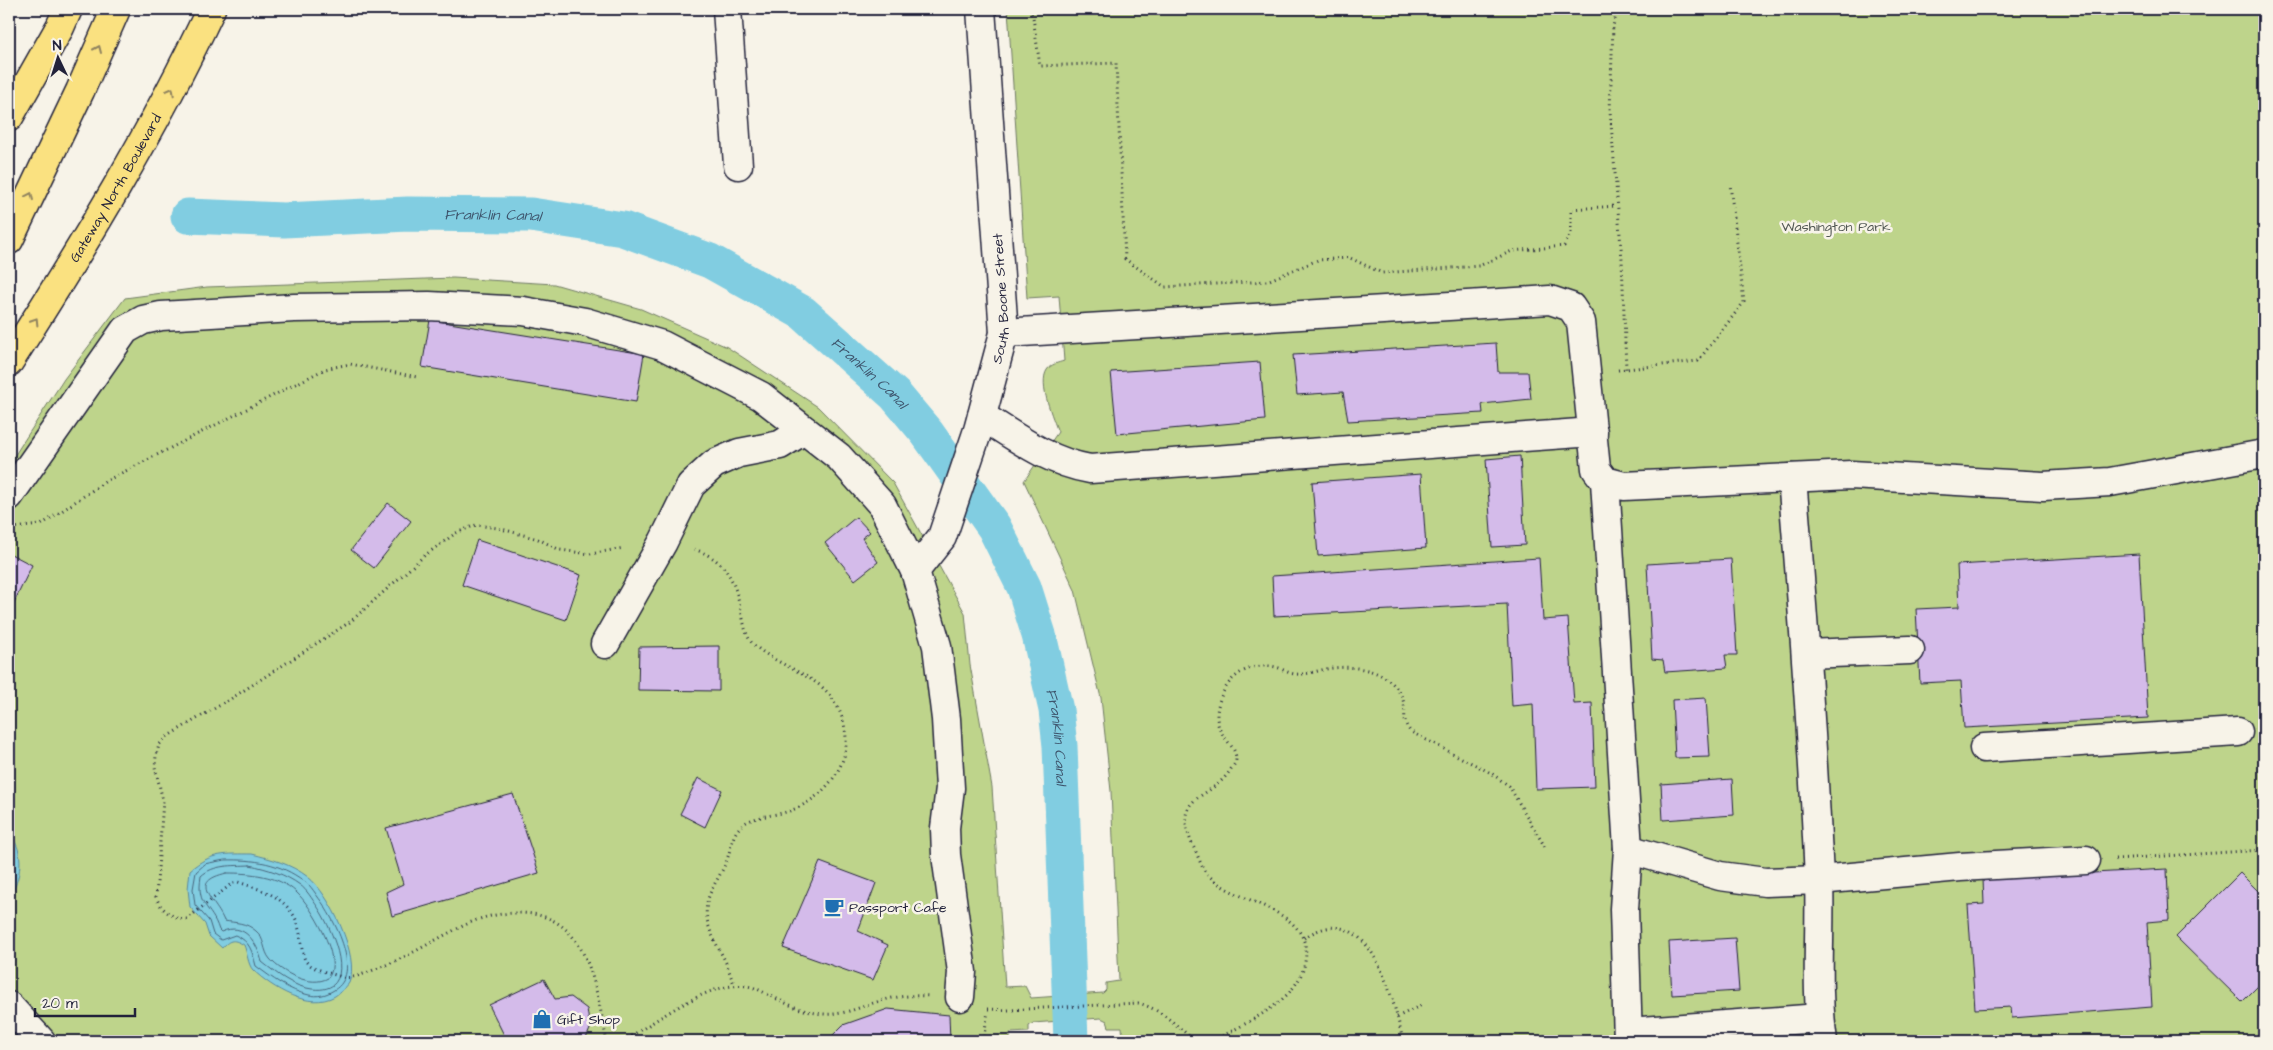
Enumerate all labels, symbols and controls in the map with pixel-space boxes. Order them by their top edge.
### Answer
north arrow [32,32,82,82]
text: N [52,36,62,56]
one-way arrow [92,45,103,54]
one-way arrow [165,87,175,96]
street label: Gateway North Boulevard [65,111,167,266]
one-way arrow [23,192,34,201]
water label: Franklin Canal [444,204,544,228]
park label: Washington Park [1781,217,1891,237]
street label: South Boone Street [987,232,1015,366]
one-way arrow [29,317,38,327]
water label: Franklin Canal [826,333,913,415]
water label: Franklin Canal [1040,687,1072,787]
cafe icon: Passport Cafe [823,896,845,918]
place label: Passport Cafe [849,898,947,918]
scale bar [35,985,135,1017]
text: 20 m [42,993,78,1014]
shop icon: Gift Shop [531,1008,553,1030]
place label: Gift Shop [557,1010,620,1030]

